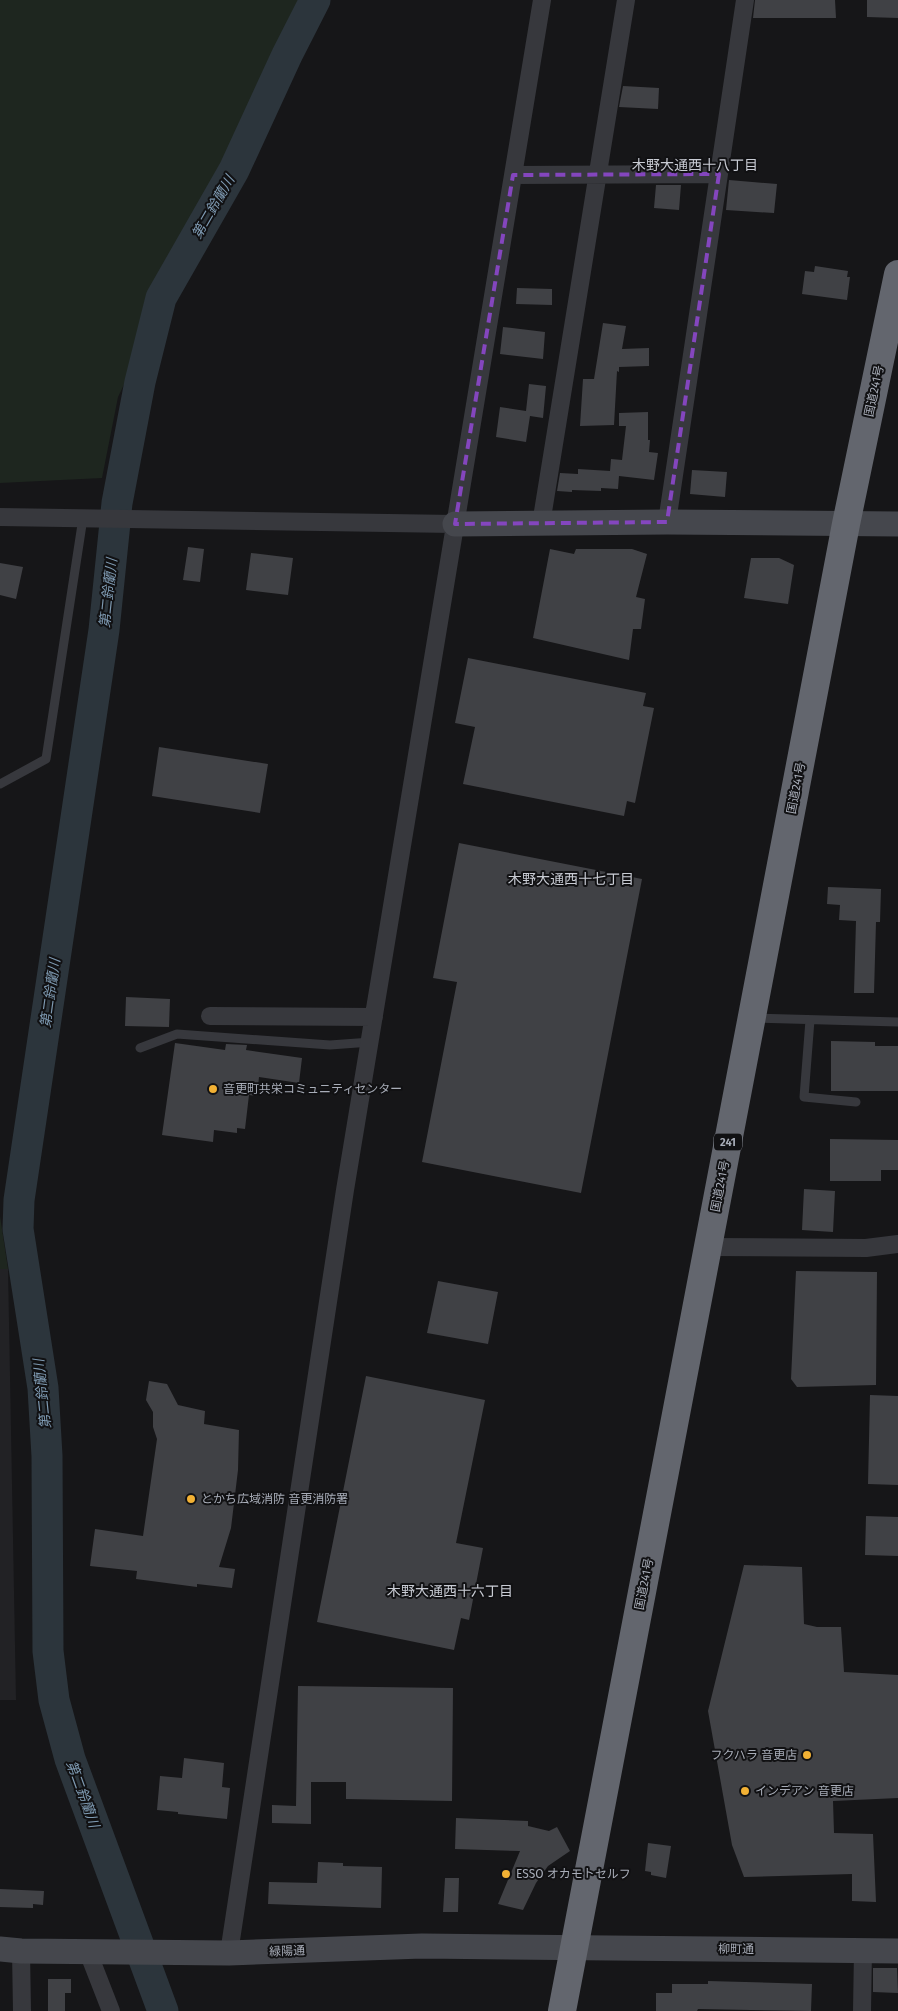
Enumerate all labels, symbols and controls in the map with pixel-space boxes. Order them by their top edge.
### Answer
district label: 木野大通西十八丁目 [632,157,758,174]
water label: 第二鈴蘭川 [189,171,239,242]
street label: 国道241号 [862,364,886,418]
water label: 第二鈴蘭川 [96,555,121,629]
street label: 国道241号 [784,761,808,815]
district label: 木野大通西十七丁目 [508,871,634,888]
water label: 第二鈴蘭川 [37,955,64,1029]
place label: 音更町共栄コミュニティセンター [223,1082,402,1096]
marker: 音更町共栄コミュニティセンター [207,1083,219,1095]
road number: 241 [714,1134,742,1150]
street label: 国道241号 [708,1159,732,1213]
water label: 第二鈴蘭川 [30,1356,55,1430]
place label: とかち広域消防 音更消防署 [201,1492,348,1506]
marker: とかち広域消防 音更消防署 [185,1493,197,1505]
street label: 国道241号 [632,1557,656,1611]
district label: 木野大通西十六丁目 [387,1583,513,1600]
place label: フクハラ 音更店 [710,1748,797,1762]
marker: フクハラ 音更店 [801,1749,813,1761]
water label: 第二鈴蘭川 [63,1758,103,1832]
place label: インデアン 音更店 [755,1784,854,1798]
marker: インデアン 音更店 [739,1785,751,1797]
place label: ESSO オカモトセルフ [516,1867,631,1881]
marker: ESSO オカモトセルフ [500,1868,512,1880]
street label: 柳町通 [718,1942,754,1956]
street label: 緑陽通 [269,1943,305,1959]

